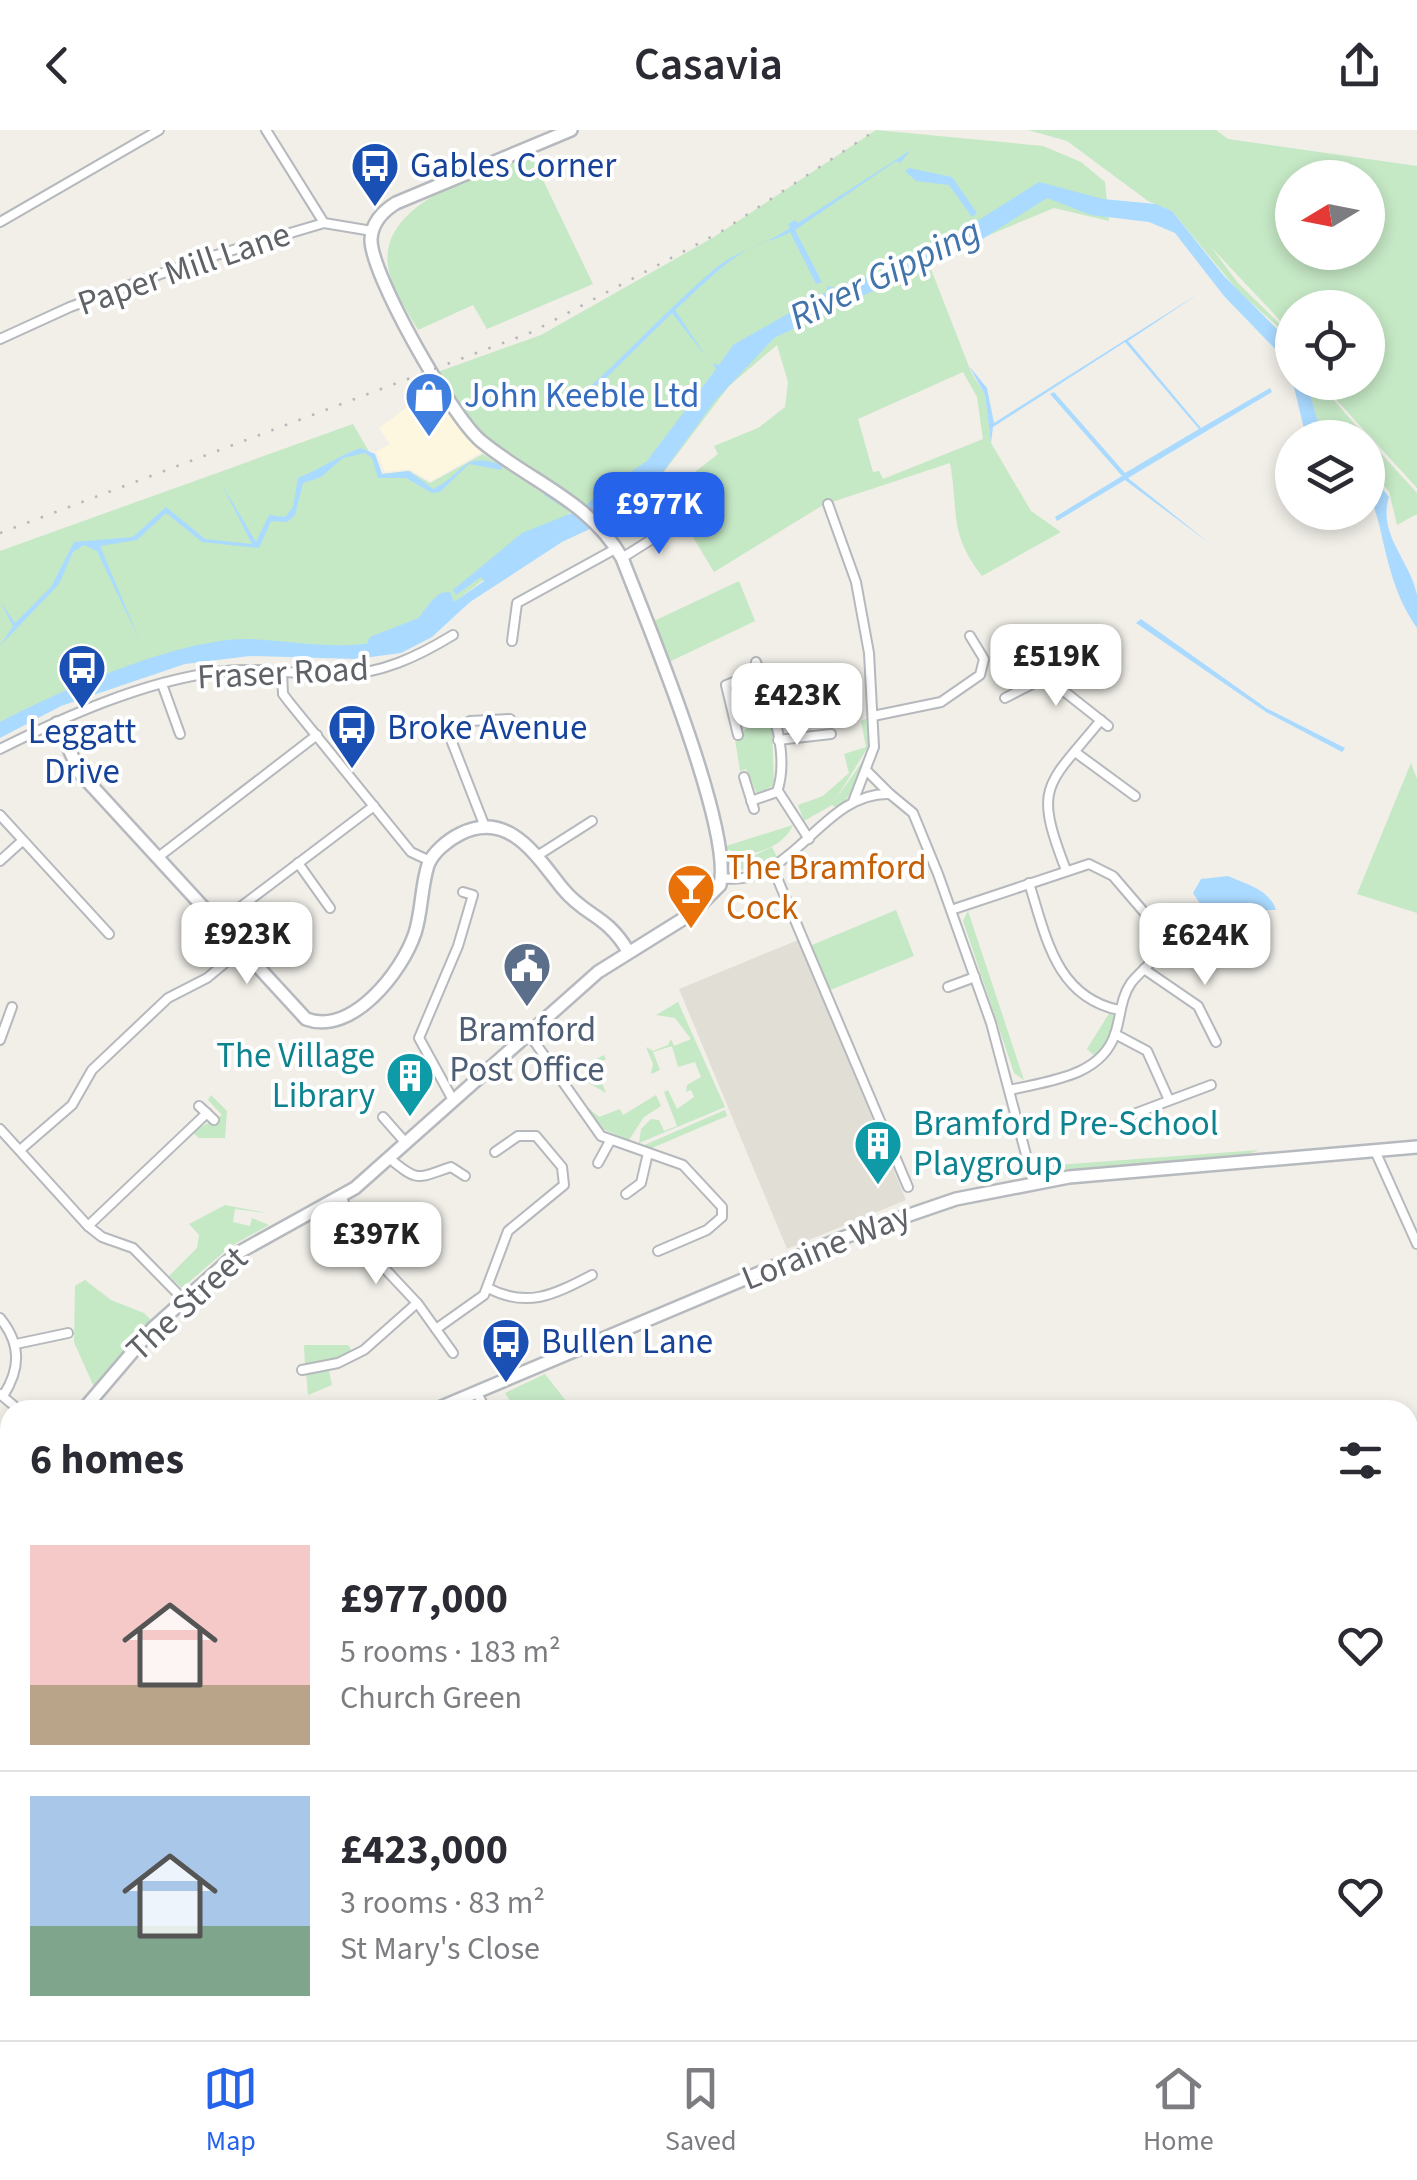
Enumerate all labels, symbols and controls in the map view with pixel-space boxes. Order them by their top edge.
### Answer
text: Casavia [634,33,783,97]
icon: back [30,38,85,93]
icon: share [1332,38,1387,93]
bus stop icon: Gables Corner [349,140,401,208]
place label: Gables Corner [410,141,617,191]
north arrow [1275,160,1385,270]
map controls [1275,160,1385,530]
water label: River Gipping [780,204,990,344]
street label: Paper Mill Lane [71,209,297,329]
button: locate [1275,290,1385,400]
shop icon: John Keeble Ltd [403,370,455,438]
place label: John Keeble Ltd [464,371,699,421]
button: layers [1275,420,1385,530]
pin: £977K [589,472,729,557]
text: £977K [615,481,703,527]
pin: £519K [986,624,1126,709]
text: £519K [1012,633,1100,679]
bus stop icon: Leggatt Drive [56,642,108,710]
street label: Fraser Road [196,644,370,702]
pin: £423K [727,663,867,748]
text: £423K [753,672,841,718]
bus stop icon: Broke Avenue [326,702,378,770]
place label: Broke Avenue [387,703,587,753]
place label: Leggatt Drive [28,707,136,797]
place label: The Bramford Cock [726,843,927,933]
bar icon: The Bramford Cock [665,862,717,930]
pin: £923K [177,902,317,987]
pin: £624K [1135,903,1275,988]
text: £923K [203,911,291,957]
text: £624K [1161,912,1249,958]
public building icon: Bramford Post Office [501,940,553,1008]
place label: Bramford Post Office [449,1005,605,1095]
place label: The Village Library [216,1031,375,1121]
building icon: The Village Library [384,1050,436,1118]
place label: Bramford Pre-School Playgroup [913,1099,1219,1189]
building icon: Bramford Pre-School Playgroup [852,1118,904,1186]
street label: Loraine Way [734,1191,918,1303]
pin: £397K [306,1202,446,1287]
text: £397K [332,1211,420,1257]
street label: The Street [115,1235,259,1373]
bus stop icon: Bullen Lane [480,1316,532,1384]
place label: Bullen Lane [541,1317,713,1367]
text: 6 homes [30,1430,184,1490]
icon: filters [1333,1433,1388,1488]
text: £977,000 [340,1569,508,1629]
icon: home [110,1585,230,1705]
icon: heart [1333,1618,1388,1673]
text: 5 rooms · 183 m² [340,1629,561,1675]
text: Church Green [340,1675,522,1721]
text: £423,000 [340,1820,508,1880]
icon: home [110,1836,230,1956]
icon: heart [1333,1869,1388,1924]
text: 3 rooms · 83 m² [340,1880,545,1926]
text: St Mary's Close [340,1926,540,1972]
tab: Map [203,2061,258,2161]
tab: Saved [665,2061,736,2161]
tab: Home [1143,2061,1214,2161]

